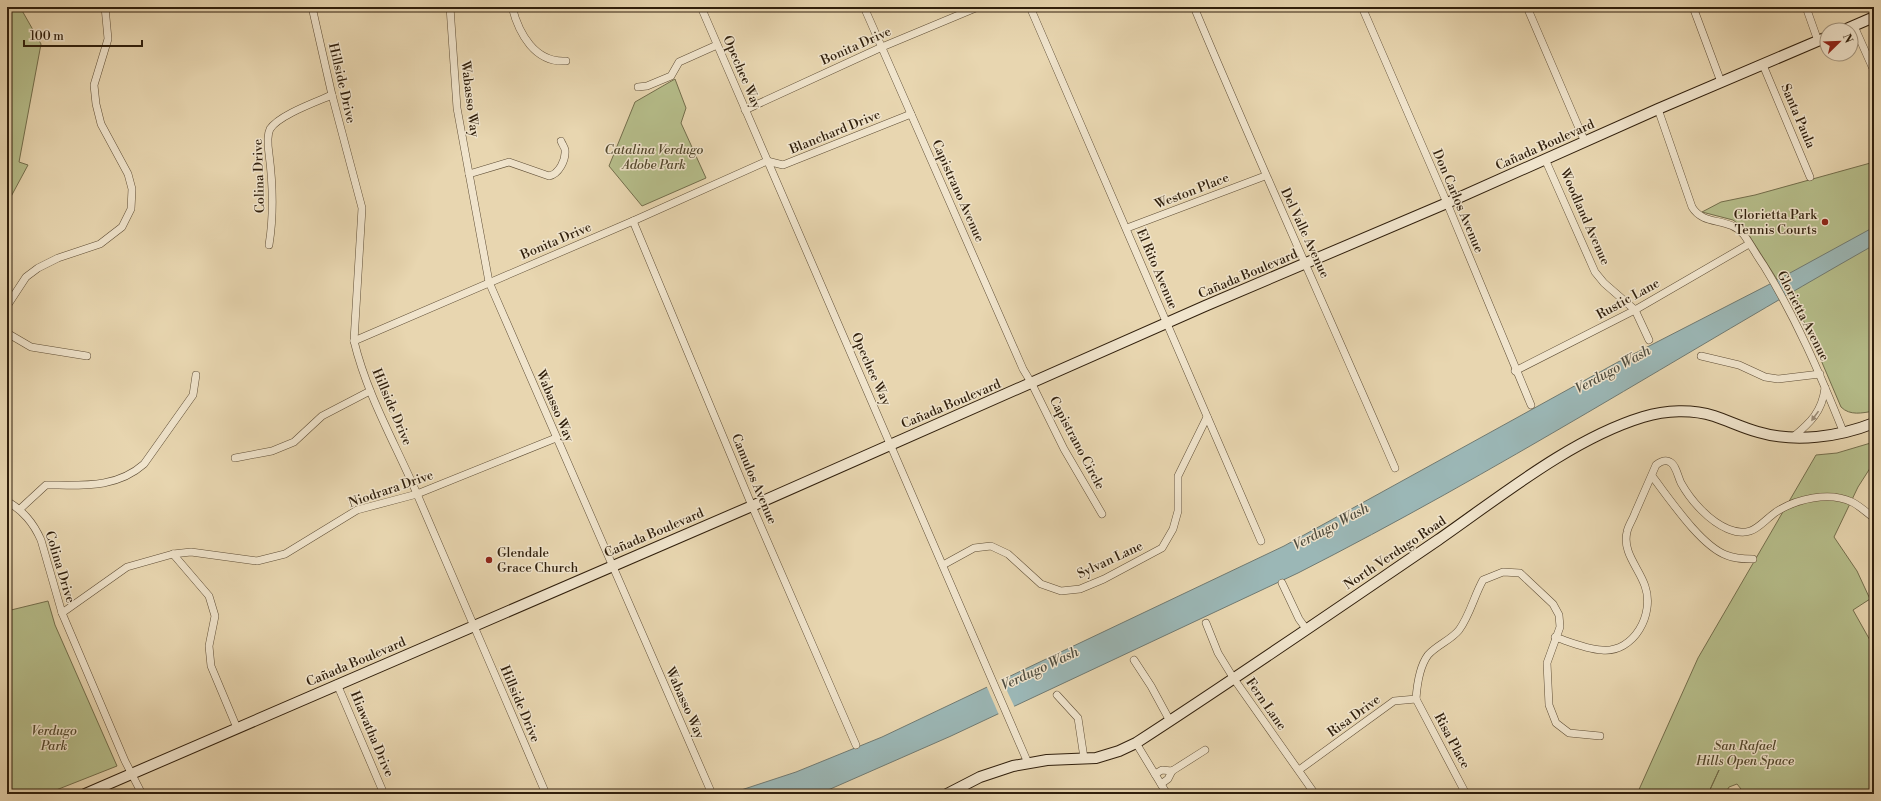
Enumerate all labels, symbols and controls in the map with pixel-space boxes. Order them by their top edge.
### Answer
scale bar [24,22,142,48]
north arrow [1819,22,1859,62]
street label: Bonita Drive [817,23,894,69]
text: 100 m [30,29,64,44]
text: N [1839,32,1856,45]
street label: Opechee Way [719,33,765,112]
street label: Hillside Drive [325,41,359,125]
street label: Wabasso Way [457,59,483,139]
street label: Santa Paula [1777,81,1819,151]
street label: Blanchard Drive [786,106,883,158]
street label: Cañada Boulevard [1493,116,1597,174]
street label: Capistrano Avenue [928,137,988,245]
street label: Colina Drive [250,138,268,213]
park label: Catalina Verdugo Adobe Park [605,142,704,173]
street label: Don Carlos Avenue [1429,147,1487,256]
street label: Woodland Avenue [1556,165,1614,268]
street label: Weston Place [1152,169,1232,213]
street label: Del Valle Avenue [1277,185,1333,281]
place label: Glorietta Park Tennis Courts [1734,207,1818,238]
marker: Glorietta Park Tennis Courts [1820,217,1830,227]
street label: Bonita Drive [517,219,594,264]
street label: El Rito Avenue [1133,226,1181,312]
street label: Cañada Boulevard [1196,246,1301,302]
street label: Glorietta Avenue [1773,268,1833,364]
street label: Rustic Lane [1594,275,1663,323]
street label: Opechee Way [848,330,894,409]
water label: Verdugo Wash [1572,342,1654,398]
street label: Hillside Drive [369,366,416,448]
street label: Wabasso Way [532,367,578,445]
street label: Cañada Boulevard [899,376,1004,432]
street label: Capistrano Circle [1046,394,1108,493]
one-way arrow [1811,411,1819,422]
street label: Camulos Avenue [728,431,780,527]
street label: Niodrara Drive [346,467,436,511]
water label: Verdugo Wash [1290,499,1372,555]
street label: Cañada Boulevard [602,505,707,561]
street label: North Verdugo Road [1341,512,1450,593]
street label: Colina Drive [41,529,79,605]
street label: Sylvan Lane [1075,538,1146,582]
place label: Glendale Grace Church [497,545,579,576]
marker: Glendale Grace Church [484,555,494,565]
street label: Cañada Boulevard [304,634,409,690]
water label: Verdugo Wash [998,643,1082,695]
street label: Hillside Drive [497,663,544,745]
street label: Wabasso Way [662,664,708,742]
street label: Fern Lane [1242,675,1290,734]
street label: Hiawatha Drive [347,689,397,780]
street label: Risa Drive [1324,691,1384,740]
street label: Risa Place [1431,710,1474,772]
park label: Verdugo Park [31,723,77,754]
park label: San Rafael Hills Open Space [1695,738,1794,769]

